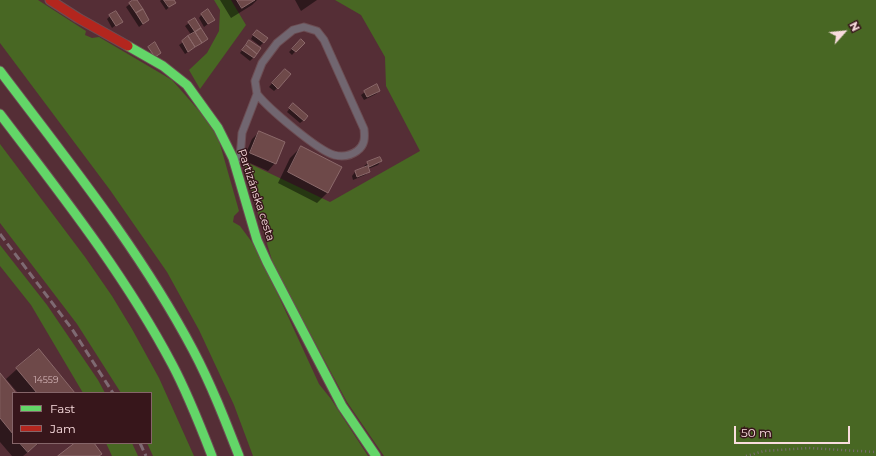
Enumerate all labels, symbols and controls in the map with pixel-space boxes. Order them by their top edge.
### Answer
north arrow [824,12,864,52]
text: N [846,19,863,34]
street label: Partizánska cesta [235,147,277,243]
house number: 14559 [34,375,58,385]
legend [12,392,152,444]
text: Fast [50,401,75,416]
scale bar [736,418,852,444]
text: Jam [50,421,76,436]
text: 50 m [741,425,772,440]

